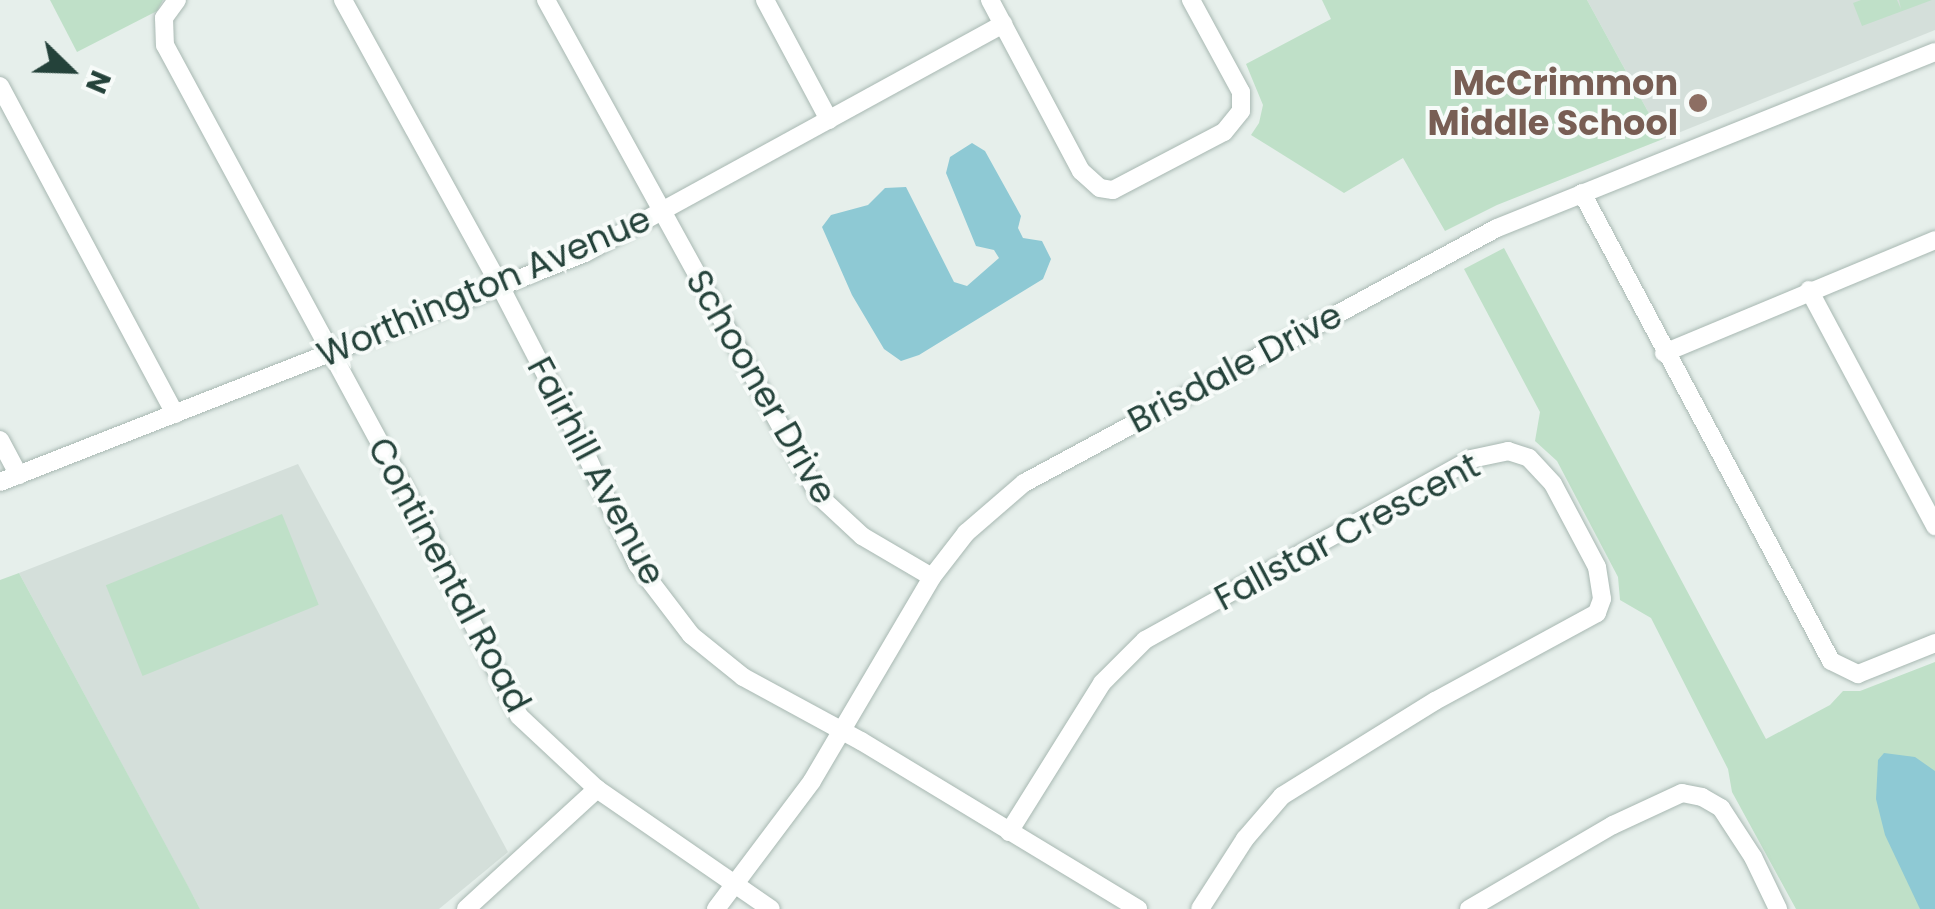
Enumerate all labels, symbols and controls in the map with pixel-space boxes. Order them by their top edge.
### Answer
north arrow [20,20,120,120]
place label: McCrimmon Middle School [1428,62,1678,144]
text: N [76,65,120,99]
marker: McCrimmon Middle School [1687,92,1709,114]
street label: Worthington Avenue [311,198,657,376]
street label: Schooner Drive [677,263,845,511]
street label: Brisdale Drive [1121,294,1349,442]
street label: Fairhill Avenue [518,350,674,592]
street label: Continental Road [359,430,539,720]
street label: Fallstar Crescent [1207,445,1487,619]

